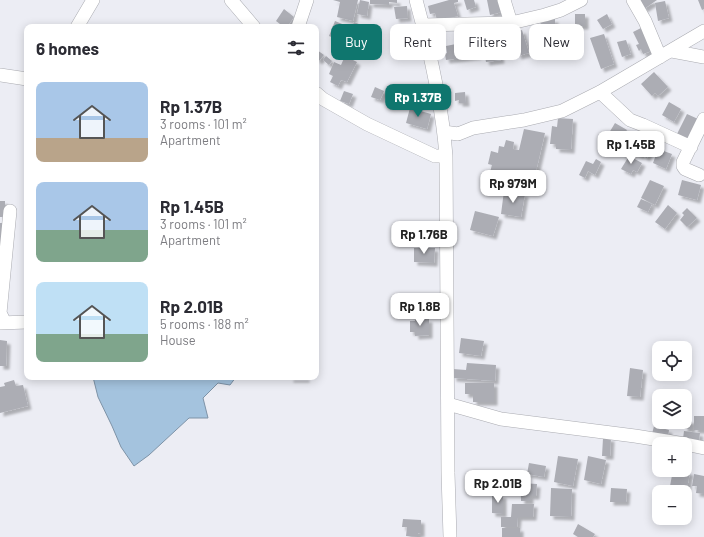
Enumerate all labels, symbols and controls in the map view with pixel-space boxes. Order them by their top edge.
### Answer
chip: Buy [331,24,382,60]
chip: Rent [390,24,446,60]
chip: Filters [454,24,521,60]
chip: New [529,24,584,60]
icon: filters [285,37,307,59]
text: 6 homes [36,38,99,58]
pin: Rp 1.37B [377,84,459,118]
text: Rp 1.37B [394,89,442,105]
text: Rp 1.37B [160,96,222,116]
icon: home [68,98,116,146]
text: 3 rooms · 101 m² [160,116,247,132]
pin: Rp 1.45B [590,131,672,165]
text: Apartment [160,132,221,148]
text: Rp 1.45B [606,136,656,152]
pin: Rp 979M [476,170,550,204]
text: Rp 979M [489,175,537,191]
text: Rp 1.45B [160,196,224,216]
icon: home [68,198,116,246]
text: 3 rooms · 101 m² [160,216,247,232]
pin: Rp 1.76B [383,221,465,255]
text: Rp 1.76B [400,226,448,242]
text: Apartment [160,232,221,248]
pin: Rp 1.8B [383,293,457,327]
text: Rp 2.01B [160,296,223,316]
icon: home [68,298,116,346]
text: Rp 1.8B [399,298,441,314]
text: 5 rooms · 188 m² [160,316,249,332]
text: House [160,332,196,348]
map controls [652,341,692,525]
button: locate [652,341,692,381]
button: layers [652,389,692,429]
button: + [652,437,692,477]
pin: Rp 2.01B [457,470,539,504]
text: Rp 2.01B [474,475,522,491]
button: − [652,485,692,525]

